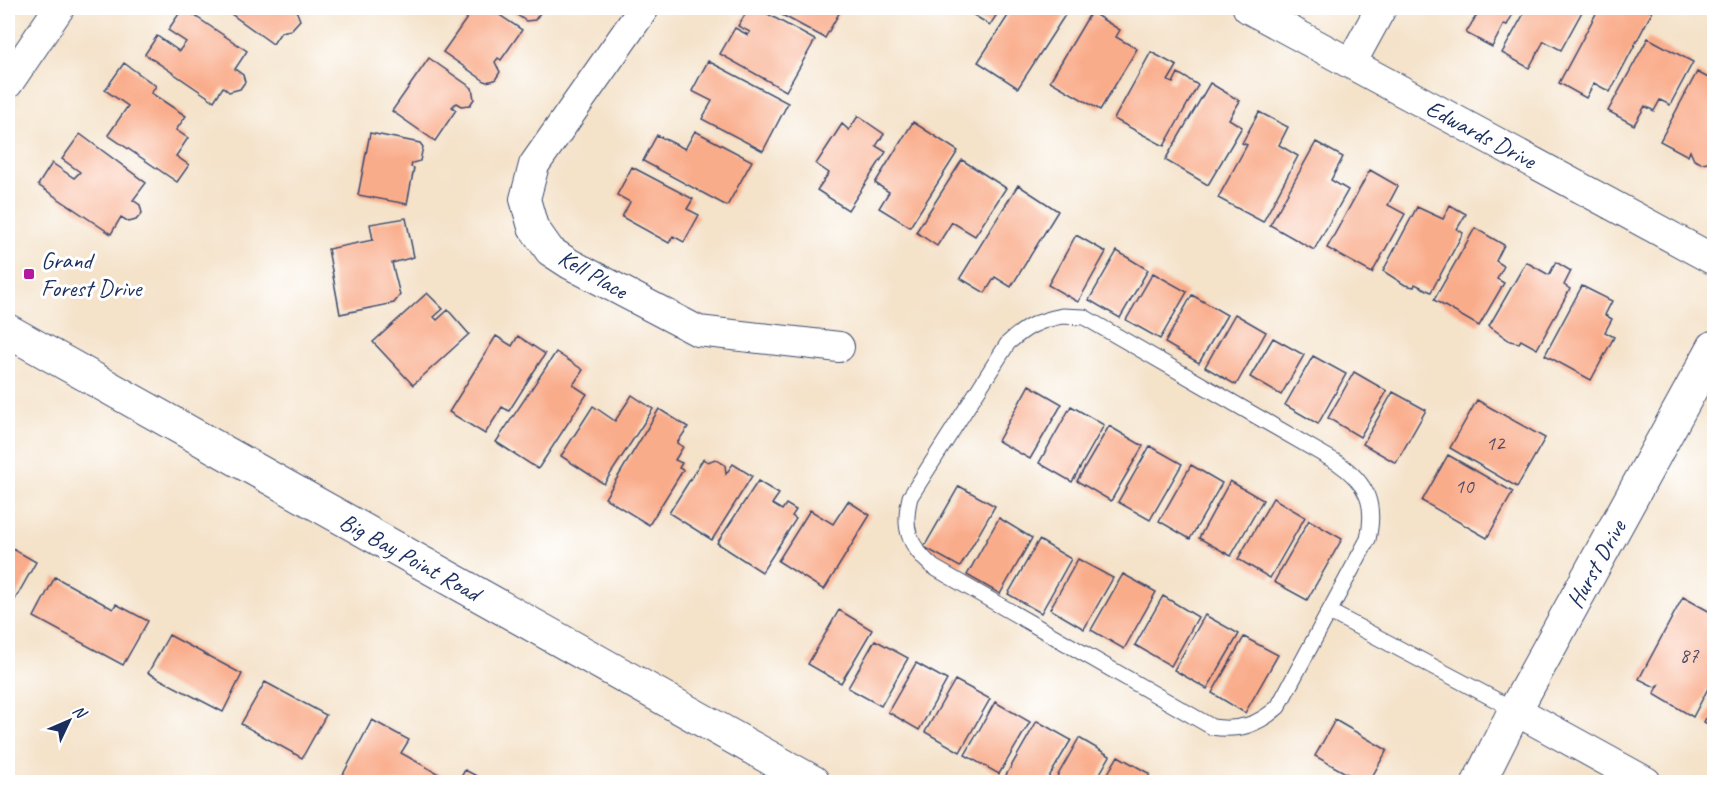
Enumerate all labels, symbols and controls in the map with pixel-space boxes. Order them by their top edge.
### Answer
street label: Edwards Drive [1421,93,1543,176]
street label: Kell Place [553,242,635,307]
place label: Grand Forest Drive [41,245,143,303]
marker: Grand Forest Drive [22,267,36,281]
house number: 12 [1486,430,1506,456]
house number: 10 [1455,473,1475,499]
street label: Big Bay Point Road [335,506,489,610]
street label: Hurst Drive [1560,513,1633,613]
house number: 87 [1680,642,1700,668]
north arrow [39,691,99,751]
text: N [68,701,92,724]

